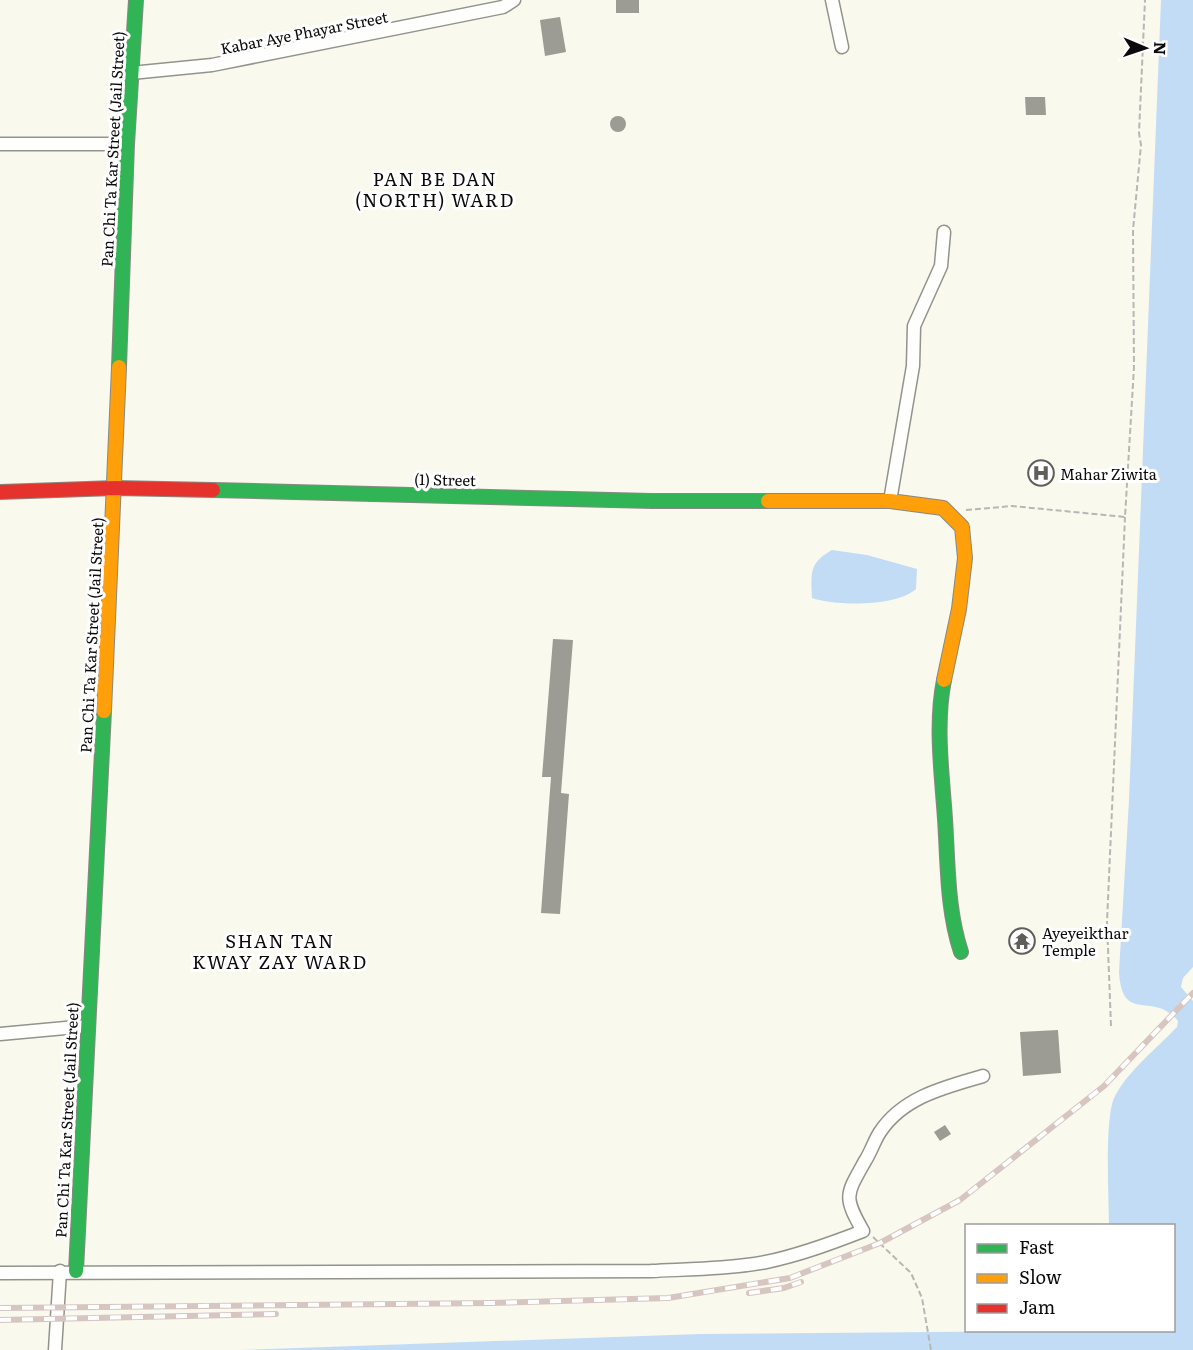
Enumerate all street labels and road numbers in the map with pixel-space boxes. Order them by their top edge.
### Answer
street label: Kabar Aye Phayar Street [218,4,390,60]
street label: Pan Chi Ta Kar Street (Jail Street) [94,31,130,267]
street label: (1) Street [414,467,476,491]
street label: Pan Chi Ta Kar Street (Jail Street) [73,517,109,753]
street label: Pan Chi Ta Kar Street (Jail Street) [48,1002,84,1238]

